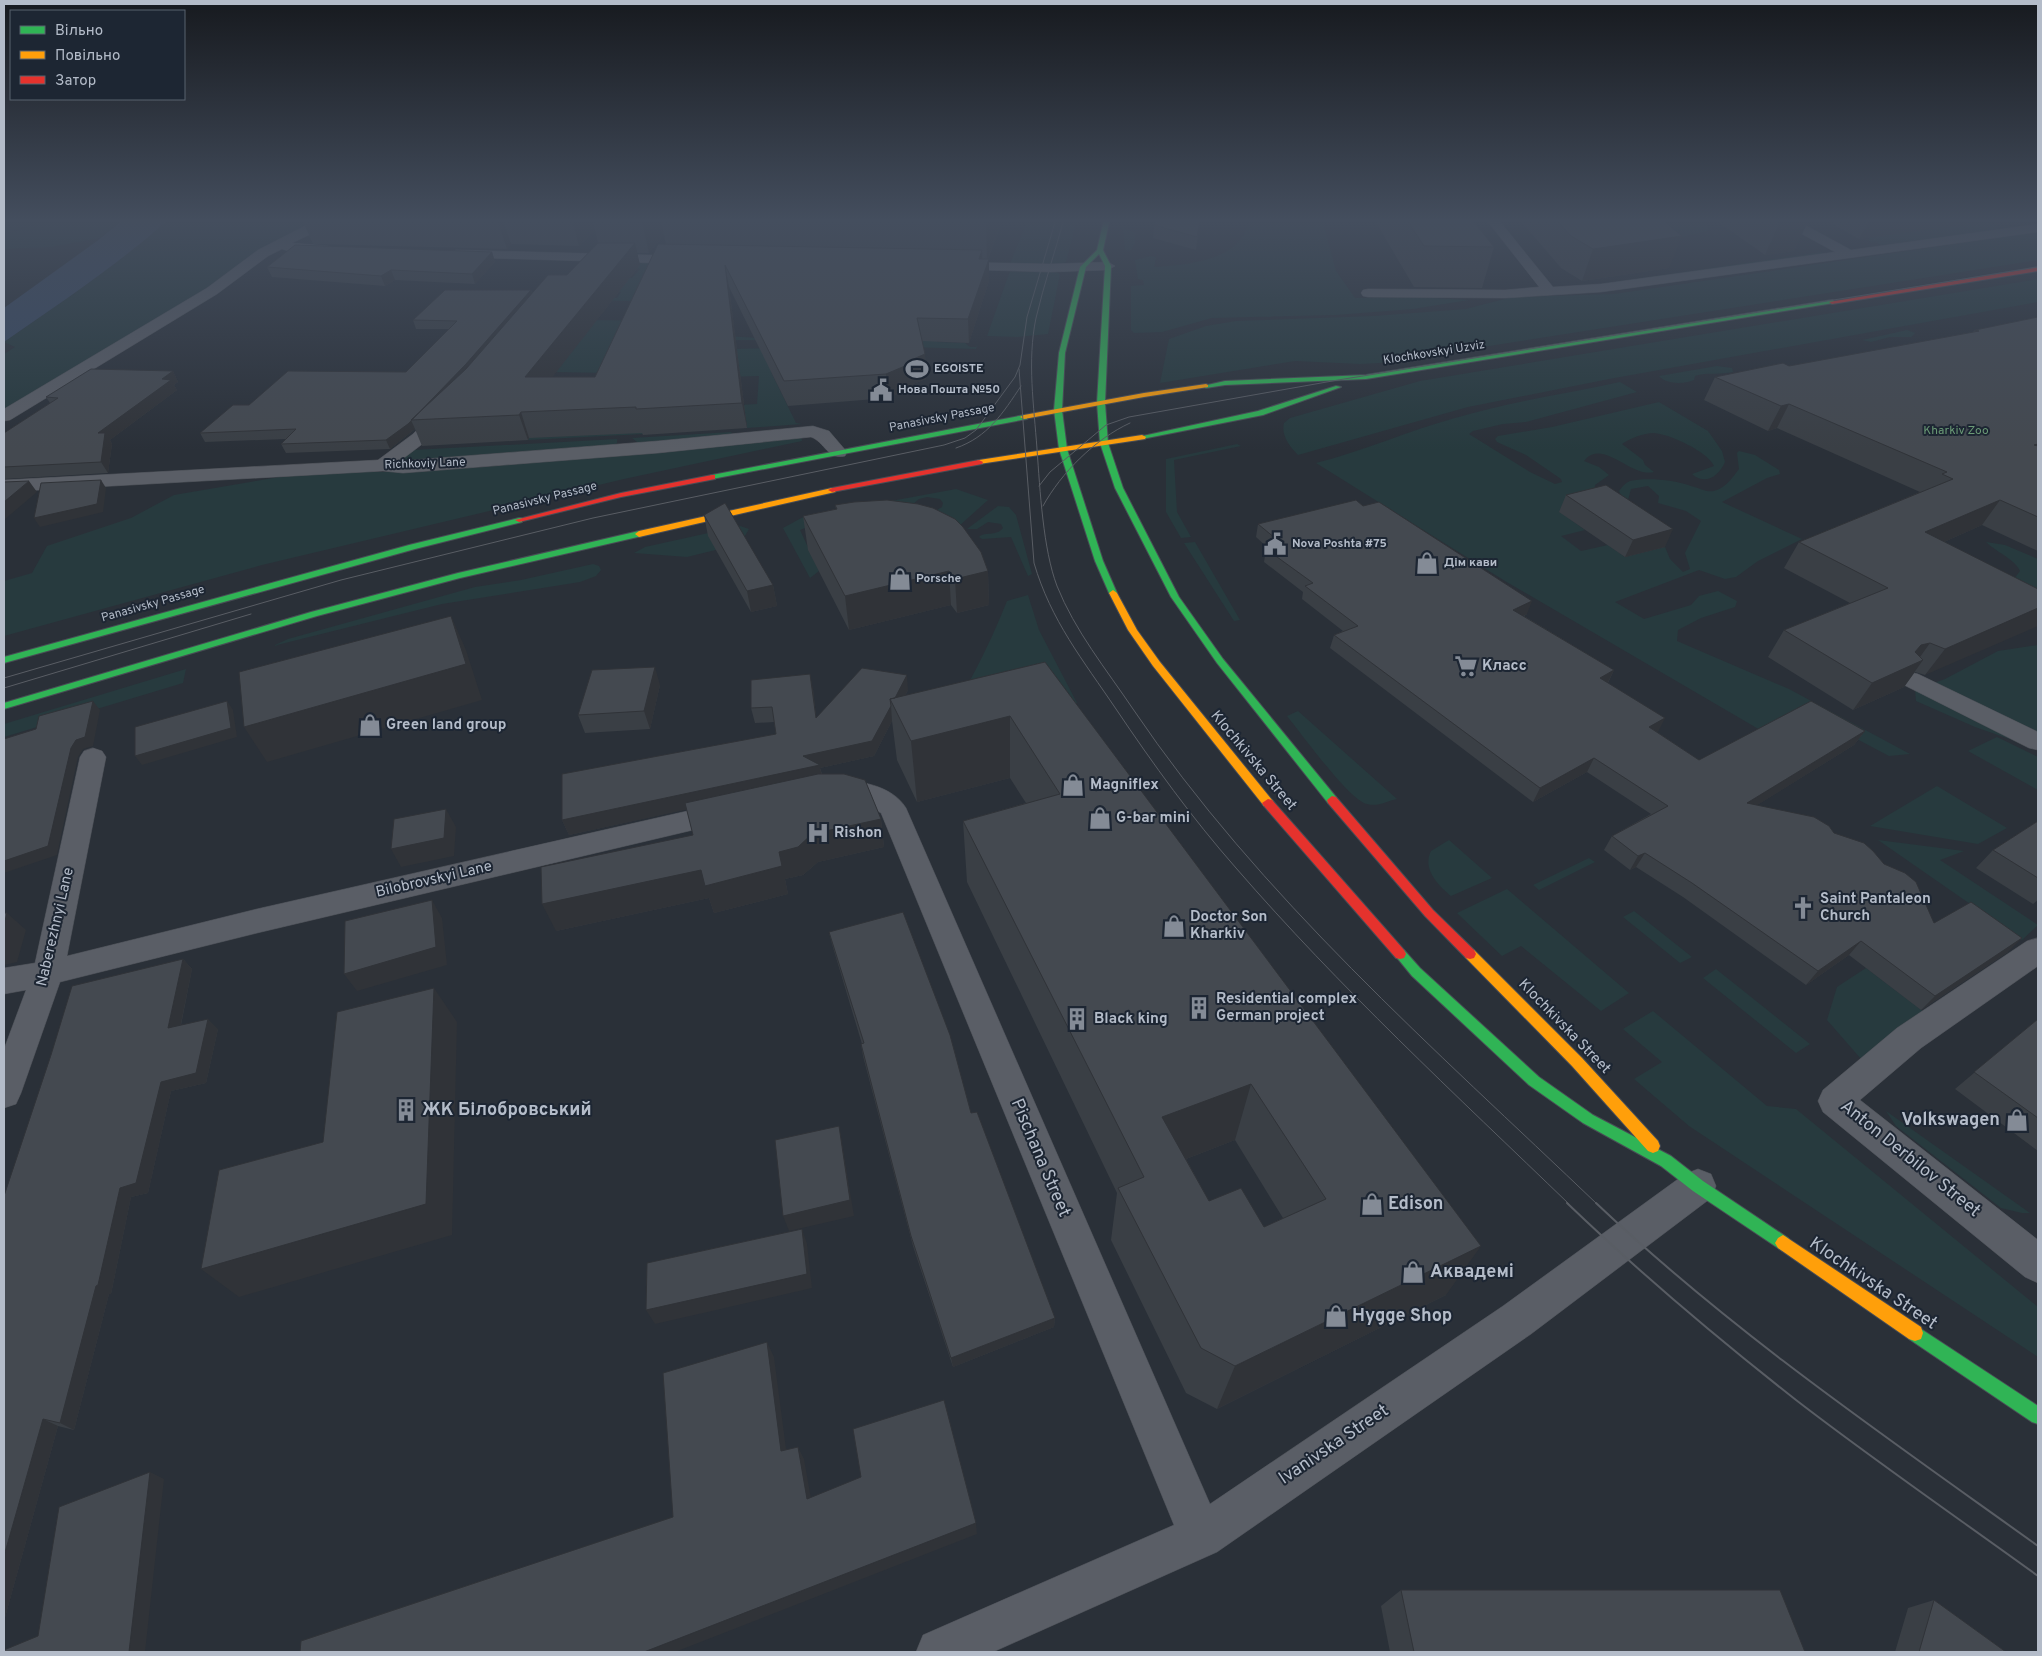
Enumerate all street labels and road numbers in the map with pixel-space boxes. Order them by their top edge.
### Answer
street label: Klochkovskyi Uzviz [1382,337,1486,369]
street label: Panasivsky Passage [888,400,996,436]
street label: Richkoviy Lane [384,455,466,473]
street label: Panasivsky Passage [491,478,599,520]
street label: Panasivsky Passage [99,582,207,626]
street label: Klochkivska Street [1206,707,1300,815]
street label: Bilobrovskyi Lane [374,857,494,903]
street label: Naberezhnyi Lane [33,866,79,988]
street label: Klochkivska Street [1514,975,1614,1079]
street label: Pischana Street [1005,1095,1075,1221]
street label: Anton Derbilov Street [1835,1095,1985,1223]
street label: Klochkivska Street [1804,1233,1942,1335]
street label: Ivanivska Street [1274,1400,1394,1490]

